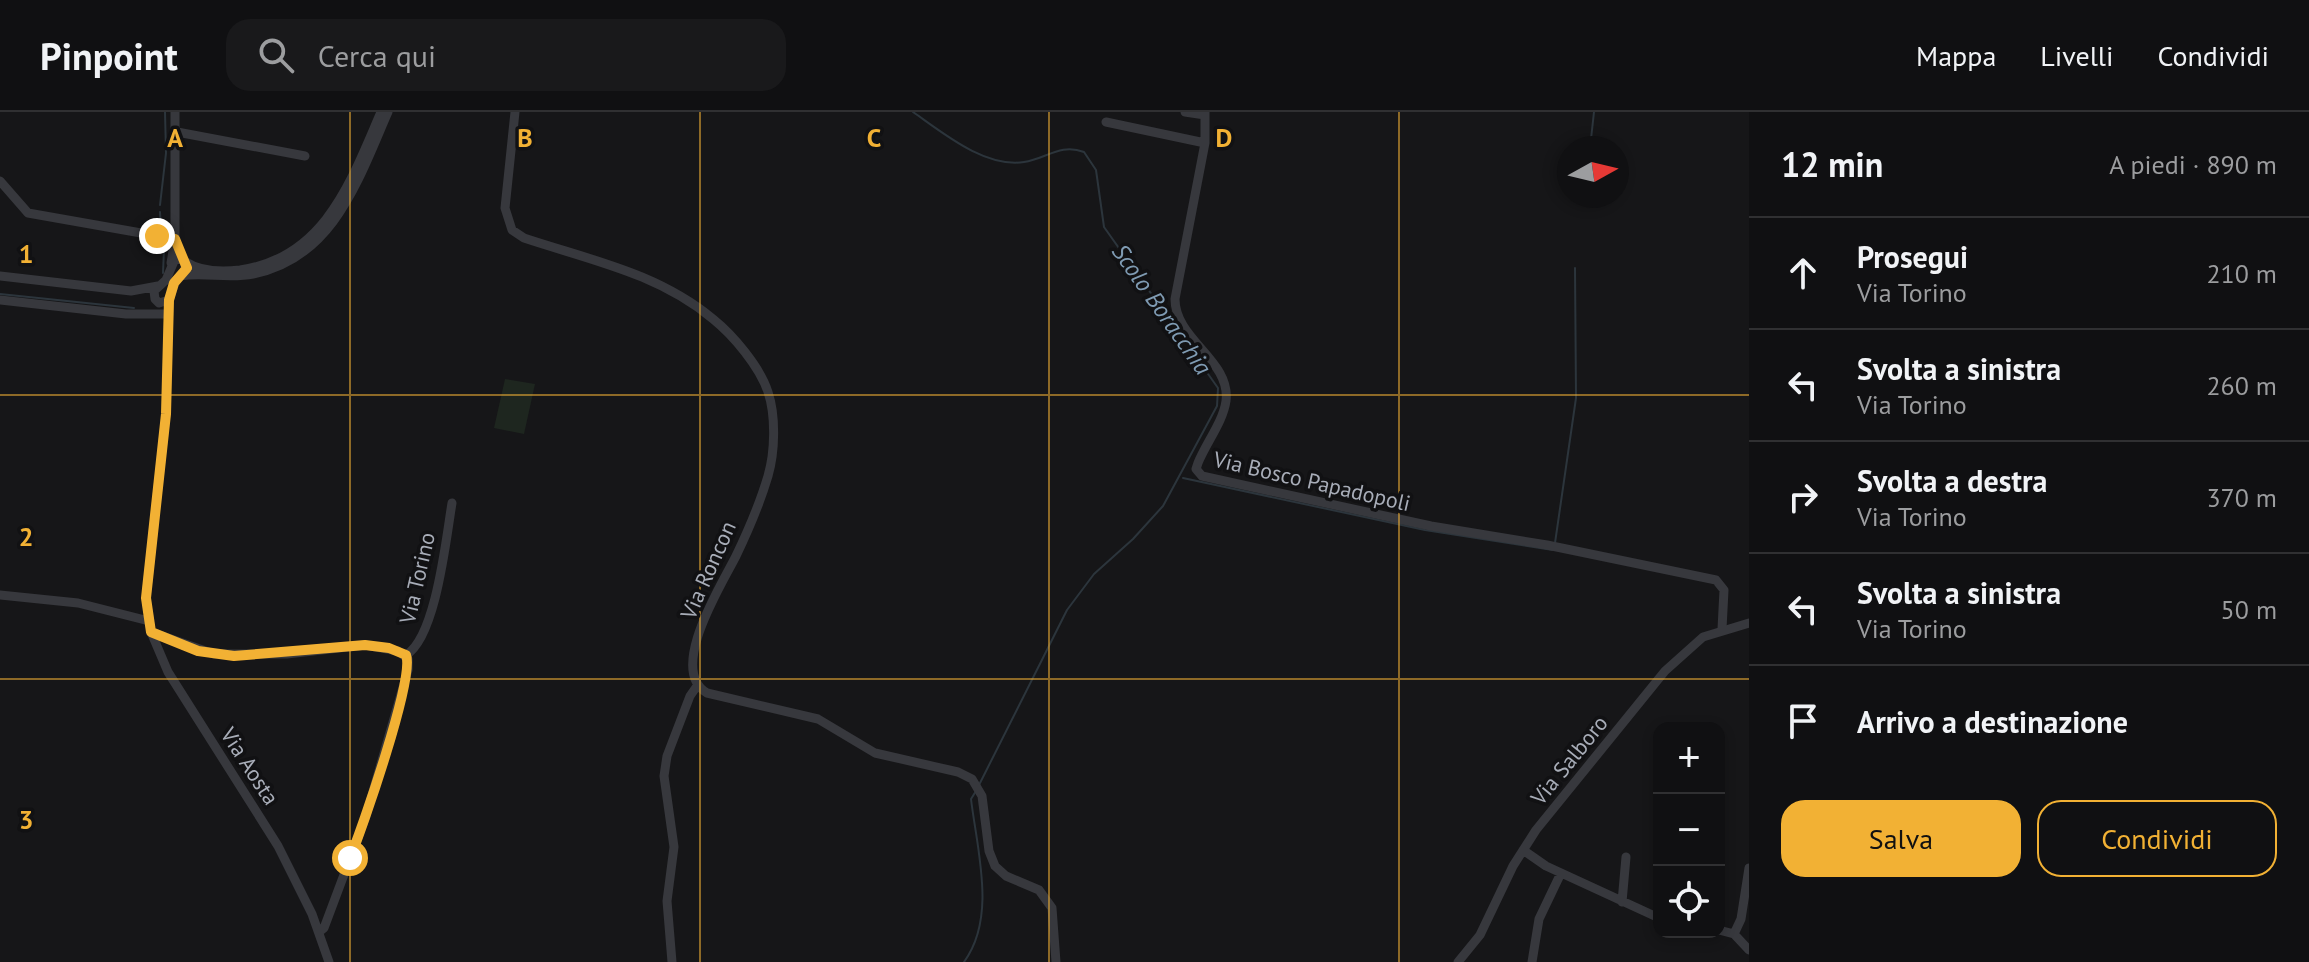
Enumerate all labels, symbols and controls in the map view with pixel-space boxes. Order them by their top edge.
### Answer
search box [226,19,786,91]
text: Pinpoint [40,31,178,80]
icon: search [254,33,298,77]
text: Cerca qui [318,36,436,75]
text: Mappa [1916,37,1996,74]
text: Livelli [2040,37,2114,74]
text: Condividi [2158,37,2269,74]
text: A [167,121,183,154]
text: B [517,121,533,154]
text: C [867,121,881,154]
text: D [1216,121,1232,154]
north arrow [1557,136,1629,208]
text: 12 min [1781,142,1883,186]
text: A piedi · 890 m [2109,148,2277,181]
route end [139,218,175,254]
text: 1 [19,237,33,270]
water label: Scolo Boracchia [1105,237,1219,381]
text: Prosegui [1857,237,1968,276]
icon: ahead [1781,251,1825,295]
text: 210 m [2206,257,2277,290]
text: Via Torino [1857,276,1967,309]
text: Svolta a sinistra [1857,349,2061,388]
icon: left [1781,363,1825,407]
text: 260 m [2206,369,2277,402]
text: Via Torino [1857,388,1967,421]
street label: Via Bosco Papadopoli [1210,445,1413,517]
text: Svolta a destra [1857,461,2047,500]
icon: right [1781,475,1825,519]
text: 370 m [2206,481,2277,514]
text: Via Torino [1857,500,1967,533]
street label: Via Roncon [674,517,742,624]
text: 2 [19,520,33,553]
street label: Via Torino [393,530,441,627]
text: Svolta a sinistra [1857,573,2061,612]
icon: left [1781,587,1825,631]
text: 50 m [2221,593,2277,626]
text: Via Torino [1857,612,1967,645]
icon: arrive [1781,699,1825,743]
text: Arrivo a destinazione [1857,702,2128,741]
street label: Via Salboro [1524,710,1614,811]
street label: Via Aosta [214,721,285,810]
map controls [1653,722,1725,938]
button: + [1653,722,1725,794]
button: − [1653,794,1725,866]
button: Salva [1781,800,2021,877]
button: Condividi [2037,800,2277,877]
text: 3 [19,803,33,836]
route start [332,840,368,876]
button: locate [1653,866,1725,938]

